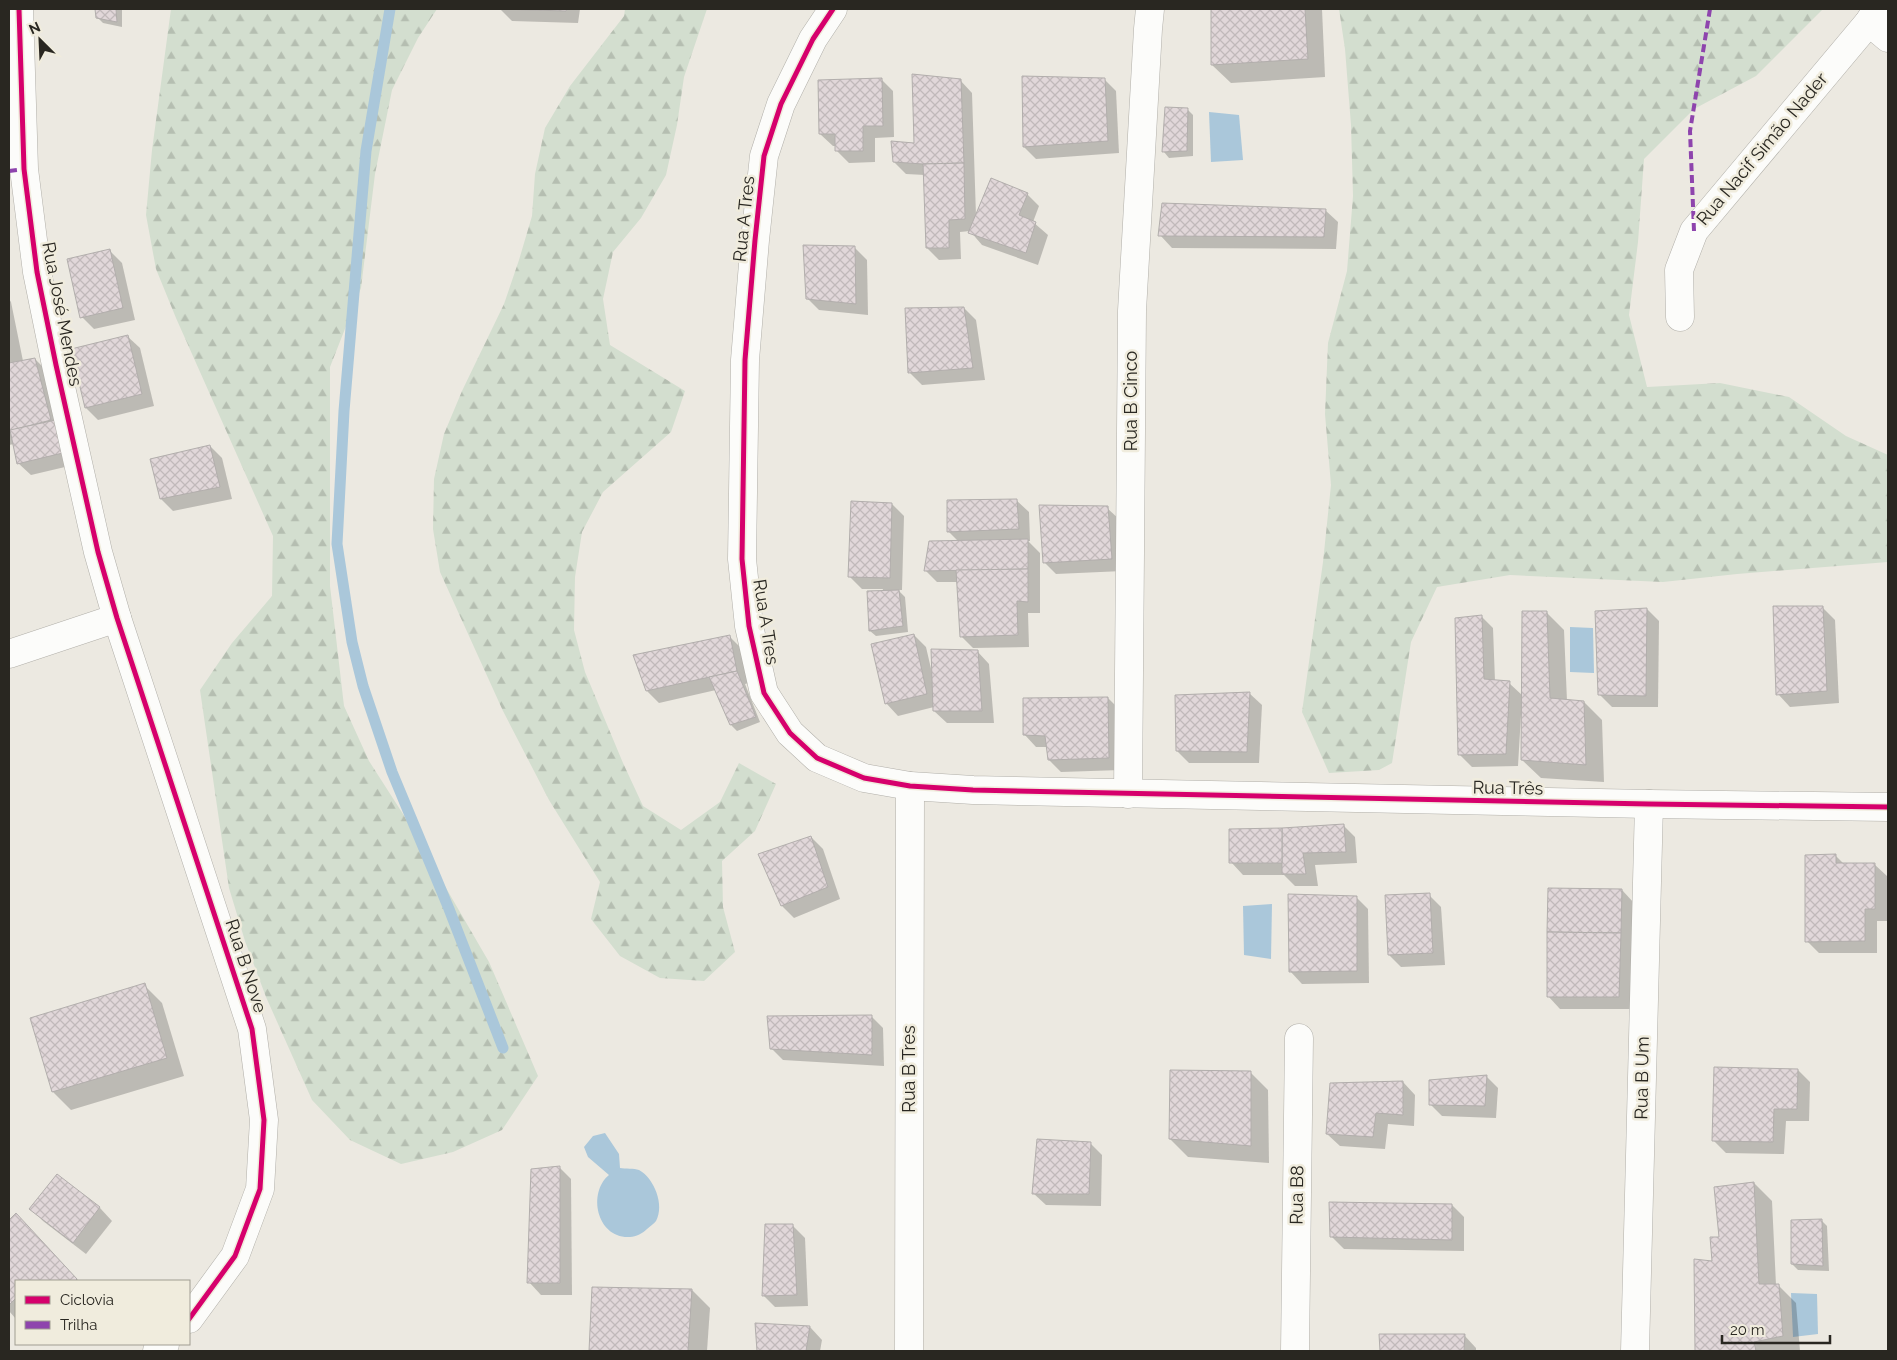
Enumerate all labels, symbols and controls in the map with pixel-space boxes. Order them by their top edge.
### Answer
north arrow [15,15,65,65]
text: N [27,19,43,38]
street label: Rua Nacif Simão Nader [1692,68,1832,229]
street label: Rua A Tres [729,175,758,263]
street label: Rua José Mendes [38,240,87,388]
street label: Rua B Cinco [1120,350,1141,451]
street label: Rua A Tres [749,578,784,667]
street label: Rua Três [1472,776,1544,799]
street label: Rua B Nove [221,916,272,1016]
street label: Rua B Tres [898,1025,919,1113]
street label: Rua B Um [1630,1036,1653,1120]
street label: Rua B8 [1285,1165,1308,1225]
legend [15,1280,190,1345]
text: Ciclovia [60,1291,114,1309]
scale bar [1722,1312,1830,1344]
text: Trilha [60,1316,97,1334]
text: 20 m [1730,1321,1765,1339]

